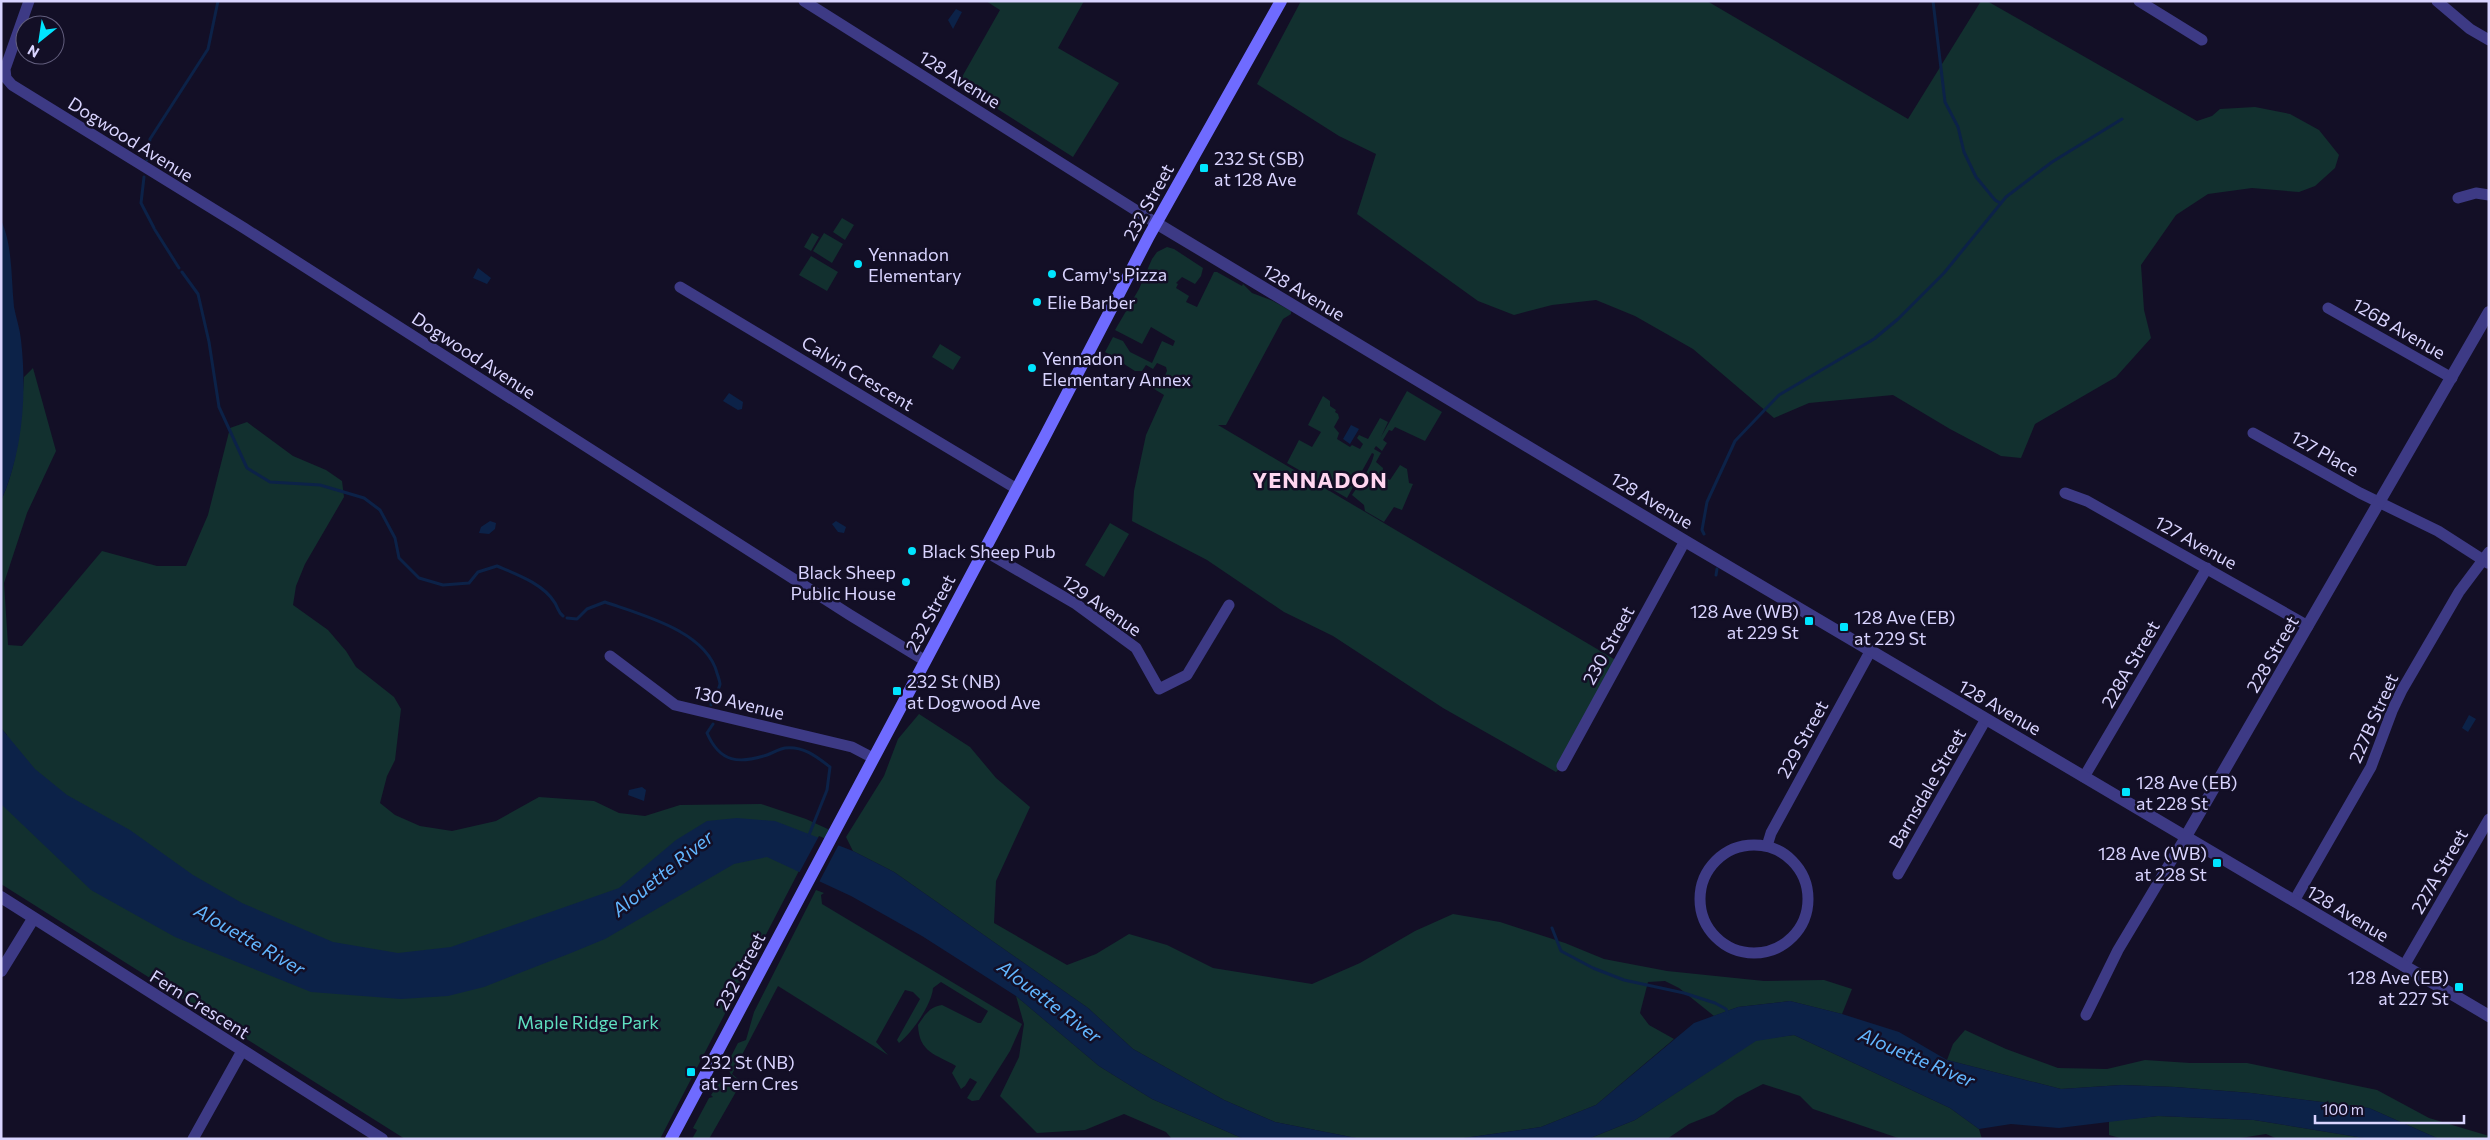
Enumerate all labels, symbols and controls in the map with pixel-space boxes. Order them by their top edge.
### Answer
north arrow [15,15,65,65]
text: N [24,42,42,62]
street label: 128 Avenue [915,45,1005,113]
street label: Dogwood Avenue [64,92,198,186]
place label: 232 St (SB) at 128 Ave [1214,147,1305,190]
street label: 232 Street [1118,160,1178,244]
marker: 232 St (SB) at 128 Ave [1198,162,1210,174]
place label: Yennadon Elementary [868,243,962,286]
marker: Yennadon Elementary [852,258,864,270]
street label: 128 Avenue [1259,259,1349,325]
place label: Camy's Pizza [1062,263,1167,285]
marker: Camy's Pizza [1046,268,1058,280]
place label: Elie Barber [1047,291,1135,313]
street label: 126B Avenue [2349,293,2449,363]
marker: Elie Barber [1031,296,1043,308]
street label: Dogwood Avenue [408,307,540,403]
street label: Calvin Crescent [798,331,918,415]
place label: Yennadon Elementary Annex [1042,347,1192,390]
marker: Yennadon Elementary Annex [1026,362,1038,374]
street label: 127 Place [2287,425,2363,481]
district label: YENNADON [1252,466,1388,493]
street label: 128 Avenue [1607,467,1697,533]
street label: 127 Avenue [2151,510,2241,574]
place label: Black Sheep Pub [922,540,1056,562]
marker: Black Sheep Pub [906,545,918,557]
place label: Black Sheep Public House [790,561,896,604]
street label: 129 Avenue [1058,570,1146,640]
street label: 232 Street [900,571,960,655]
marker: Black Sheep Public House [900,576,912,588]
place label: 128 Ave (WB) at 229 St [1690,600,1799,643]
street label: 230 Street [1577,602,1639,688]
place label: 128 Ave (EB) at 229 St [1854,606,1955,649]
street label: 228 Street [2241,612,2303,696]
marker: 128 Ave (WB) at 229 St [1803,615,1815,627]
street label: 228A Street [2096,616,2164,712]
marker: 128 Ave (EB) at 229 St [1838,621,1850,633]
place label: 232 St (NB) at Dogwood Ave [907,670,1041,713]
street label: 227B Street [2344,670,2402,766]
street label: 128 Avenue [1955,674,2045,740]
street label: 130 Avenue [691,680,787,724]
marker: 232 St (NB) at Dogwood Ave [891,685,903,697]
street label: 229 Street [1772,696,1832,782]
street label: Barnsdale Street [1884,724,1970,852]
place label: 128 Ave (EB) at 228 St [2136,771,2237,814]
marker: 128 Ave (EB) at 228 St [2120,786,2132,798]
water label: Alouette River [606,824,718,921]
street label: 227A Street [2406,825,2472,917]
place label: 128 Ave (WB) at 228 St [2098,842,2207,885]
marker: 128 Ave (WB) at 228 St [2211,857,2223,869]
street label: 128 Avenue [2303,880,2393,946]
water label: Alouette River [190,898,311,981]
street label: 232 Street [710,929,770,1013]
water label: Alouette River [993,954,1107,1048]
street label: Fern Crescent [146,965,254,1043]
place label: 128 Ave (EB) at 227 St [2348,966,2449,1009]
marker: 128 Ave (EB) at 227 St [2453,981,2465,993]
park label: Maple Ridge Park [517,1011,659,1033]
water label: Alouette River [1855,1022,1980,1092]
place label: 232 St (NB) at Fern Cres [701,1051,799,1094]
marker: 232 St (NB) at Fern Cres [685,1066,697,1078]
scale bar [2315,1092,2464,1124]
text: 100 m [2322,1100,2364,1118]

